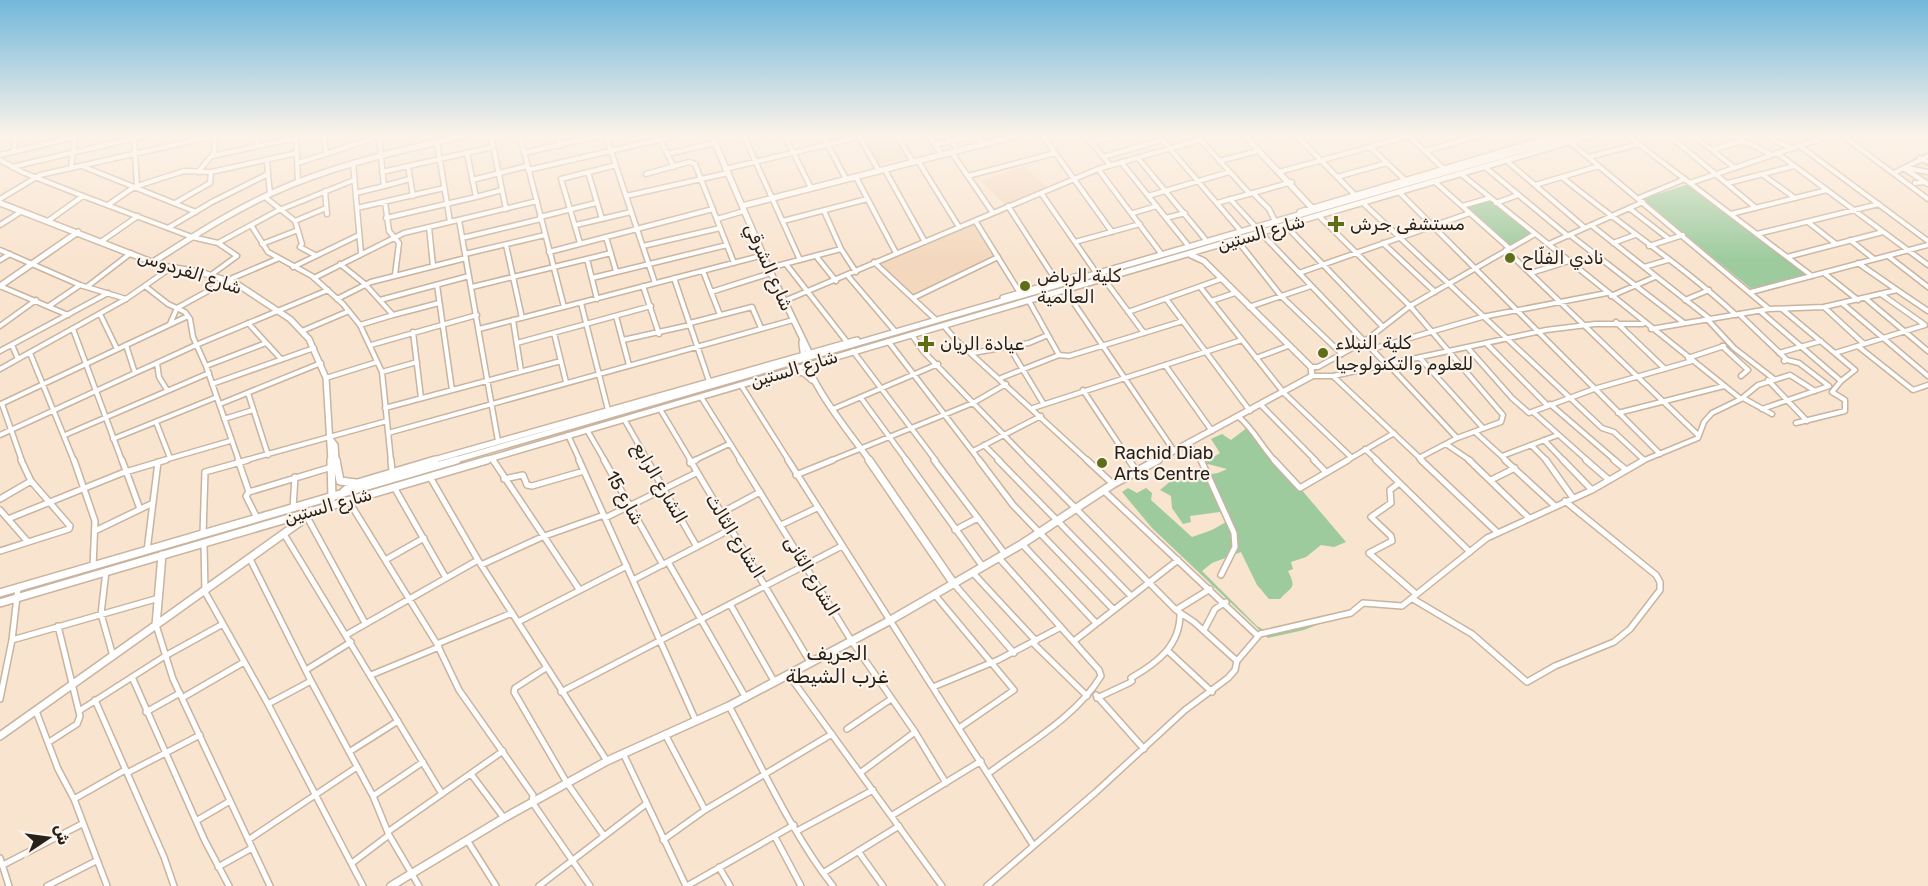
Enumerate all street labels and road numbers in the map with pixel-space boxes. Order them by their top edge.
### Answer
street label: شارع الستين [1215,210,1308,257]
street label: شارع الشرقي [738,220,798,315]
street label: شارع الفردوس [135,245,245,300]
street label: شارع الستين [748,345,841,394]
street label: الشارع الرابع [626,439,692,528]
street label: شارع 15 [600,467,649,529]
street label: شارع الستين [282,483,375,530]
street label: الشارع الثالث [700,490,770,583]
street label: الشارع الثانى [779,532,845,621]

